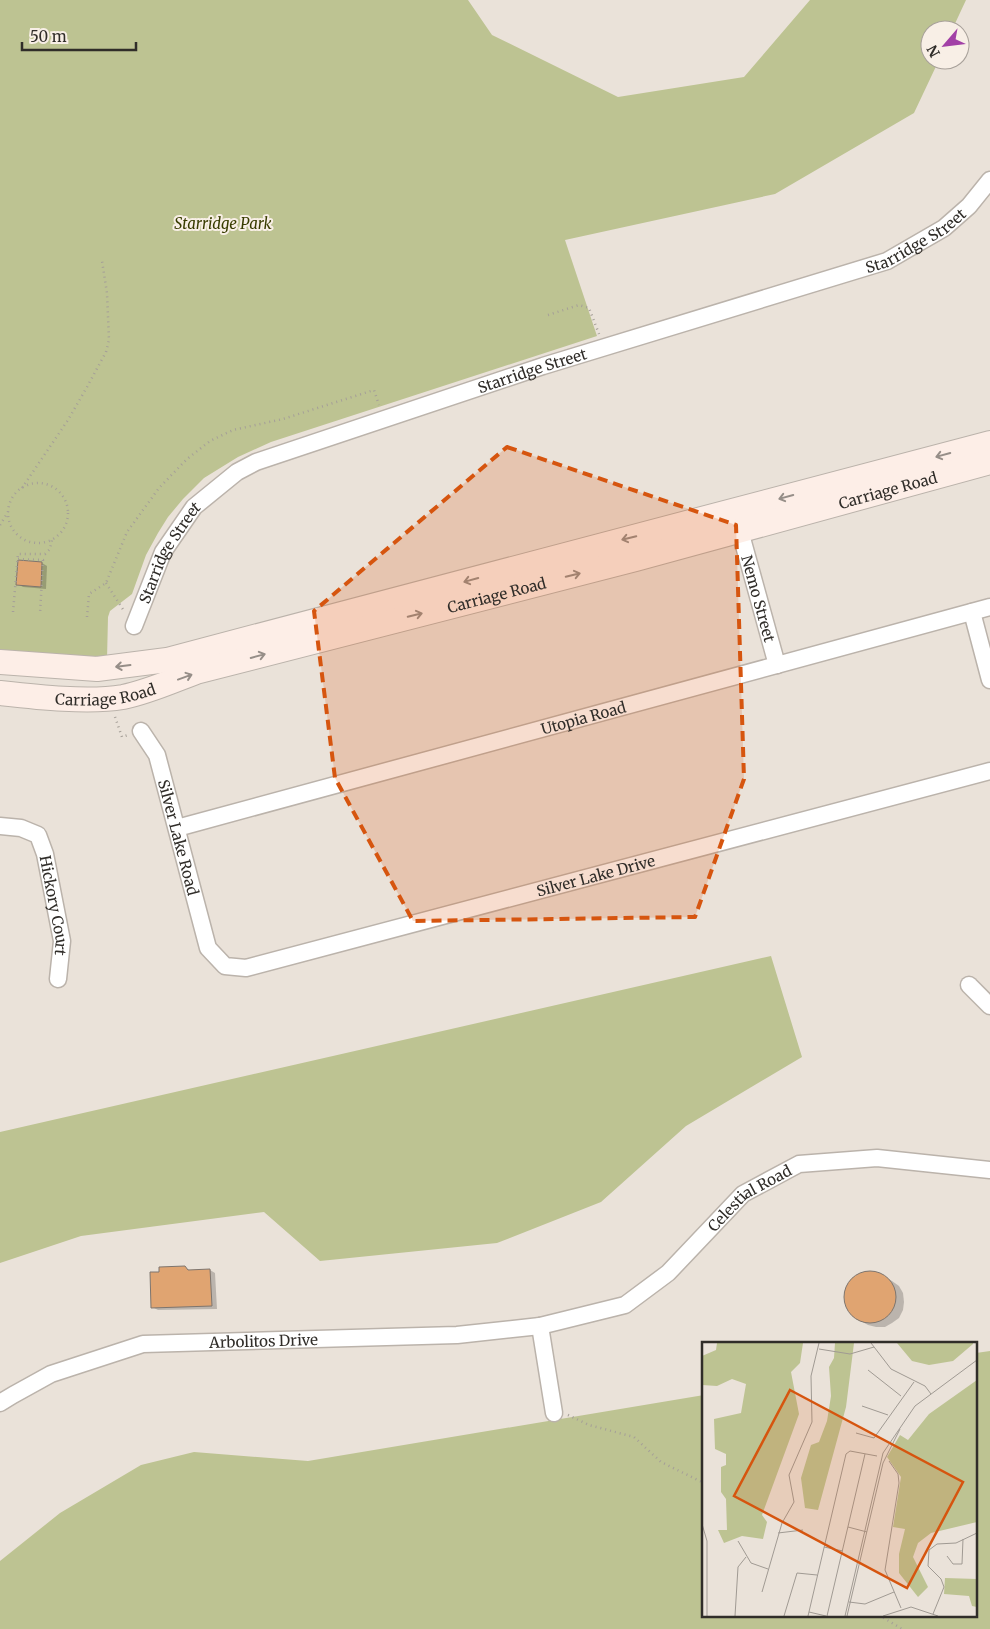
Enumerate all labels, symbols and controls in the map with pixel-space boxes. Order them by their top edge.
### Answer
scale bar [22,20,136,52]
north arrow [920,20,970,70]
text: 50 m [30,27,67,46]
text: N [923,42,944,60]
street label: Starridge Street [863,204,970,277]
park label: Starridge Park [174,214,273,233]
street label: Starridge Street [475,344,589,397]
one-way arrow [935,451,951,461]
street label: Carriage Road [836,467,939,513]
one-way arrow [778,493,794,502]
street label: Starridge Street [134,497,204,606]
one-way arrow [621,534,637,543]
street label: Nemo Street [738,553,780,644]
one-way arrow [564,570,580,579]
street label: Carriage Road [445,573,548,617]
one-way arrow [464,575,480,585]
one-way arrow [407,610,423,619]
one-way arrow [250,651,266,661]
one-way arrow [116,661,132,671]
one-way arrow [177,671,192,681]
street label: Carriage Road [55,679,158,709]
street label: Utopia Road [539,697,628,738]
street label: Silver Lake Road [154,777,203,897]
street label: Silver Lake Drive [534,851,657,900]
street label: Hickory Court [36,854,72,956]
street label: Celestial Road [703,1160,795,1235]
street label: Arbolitos Drive [208,1329,318,1352]
inset map [702,1342,978,1616]

